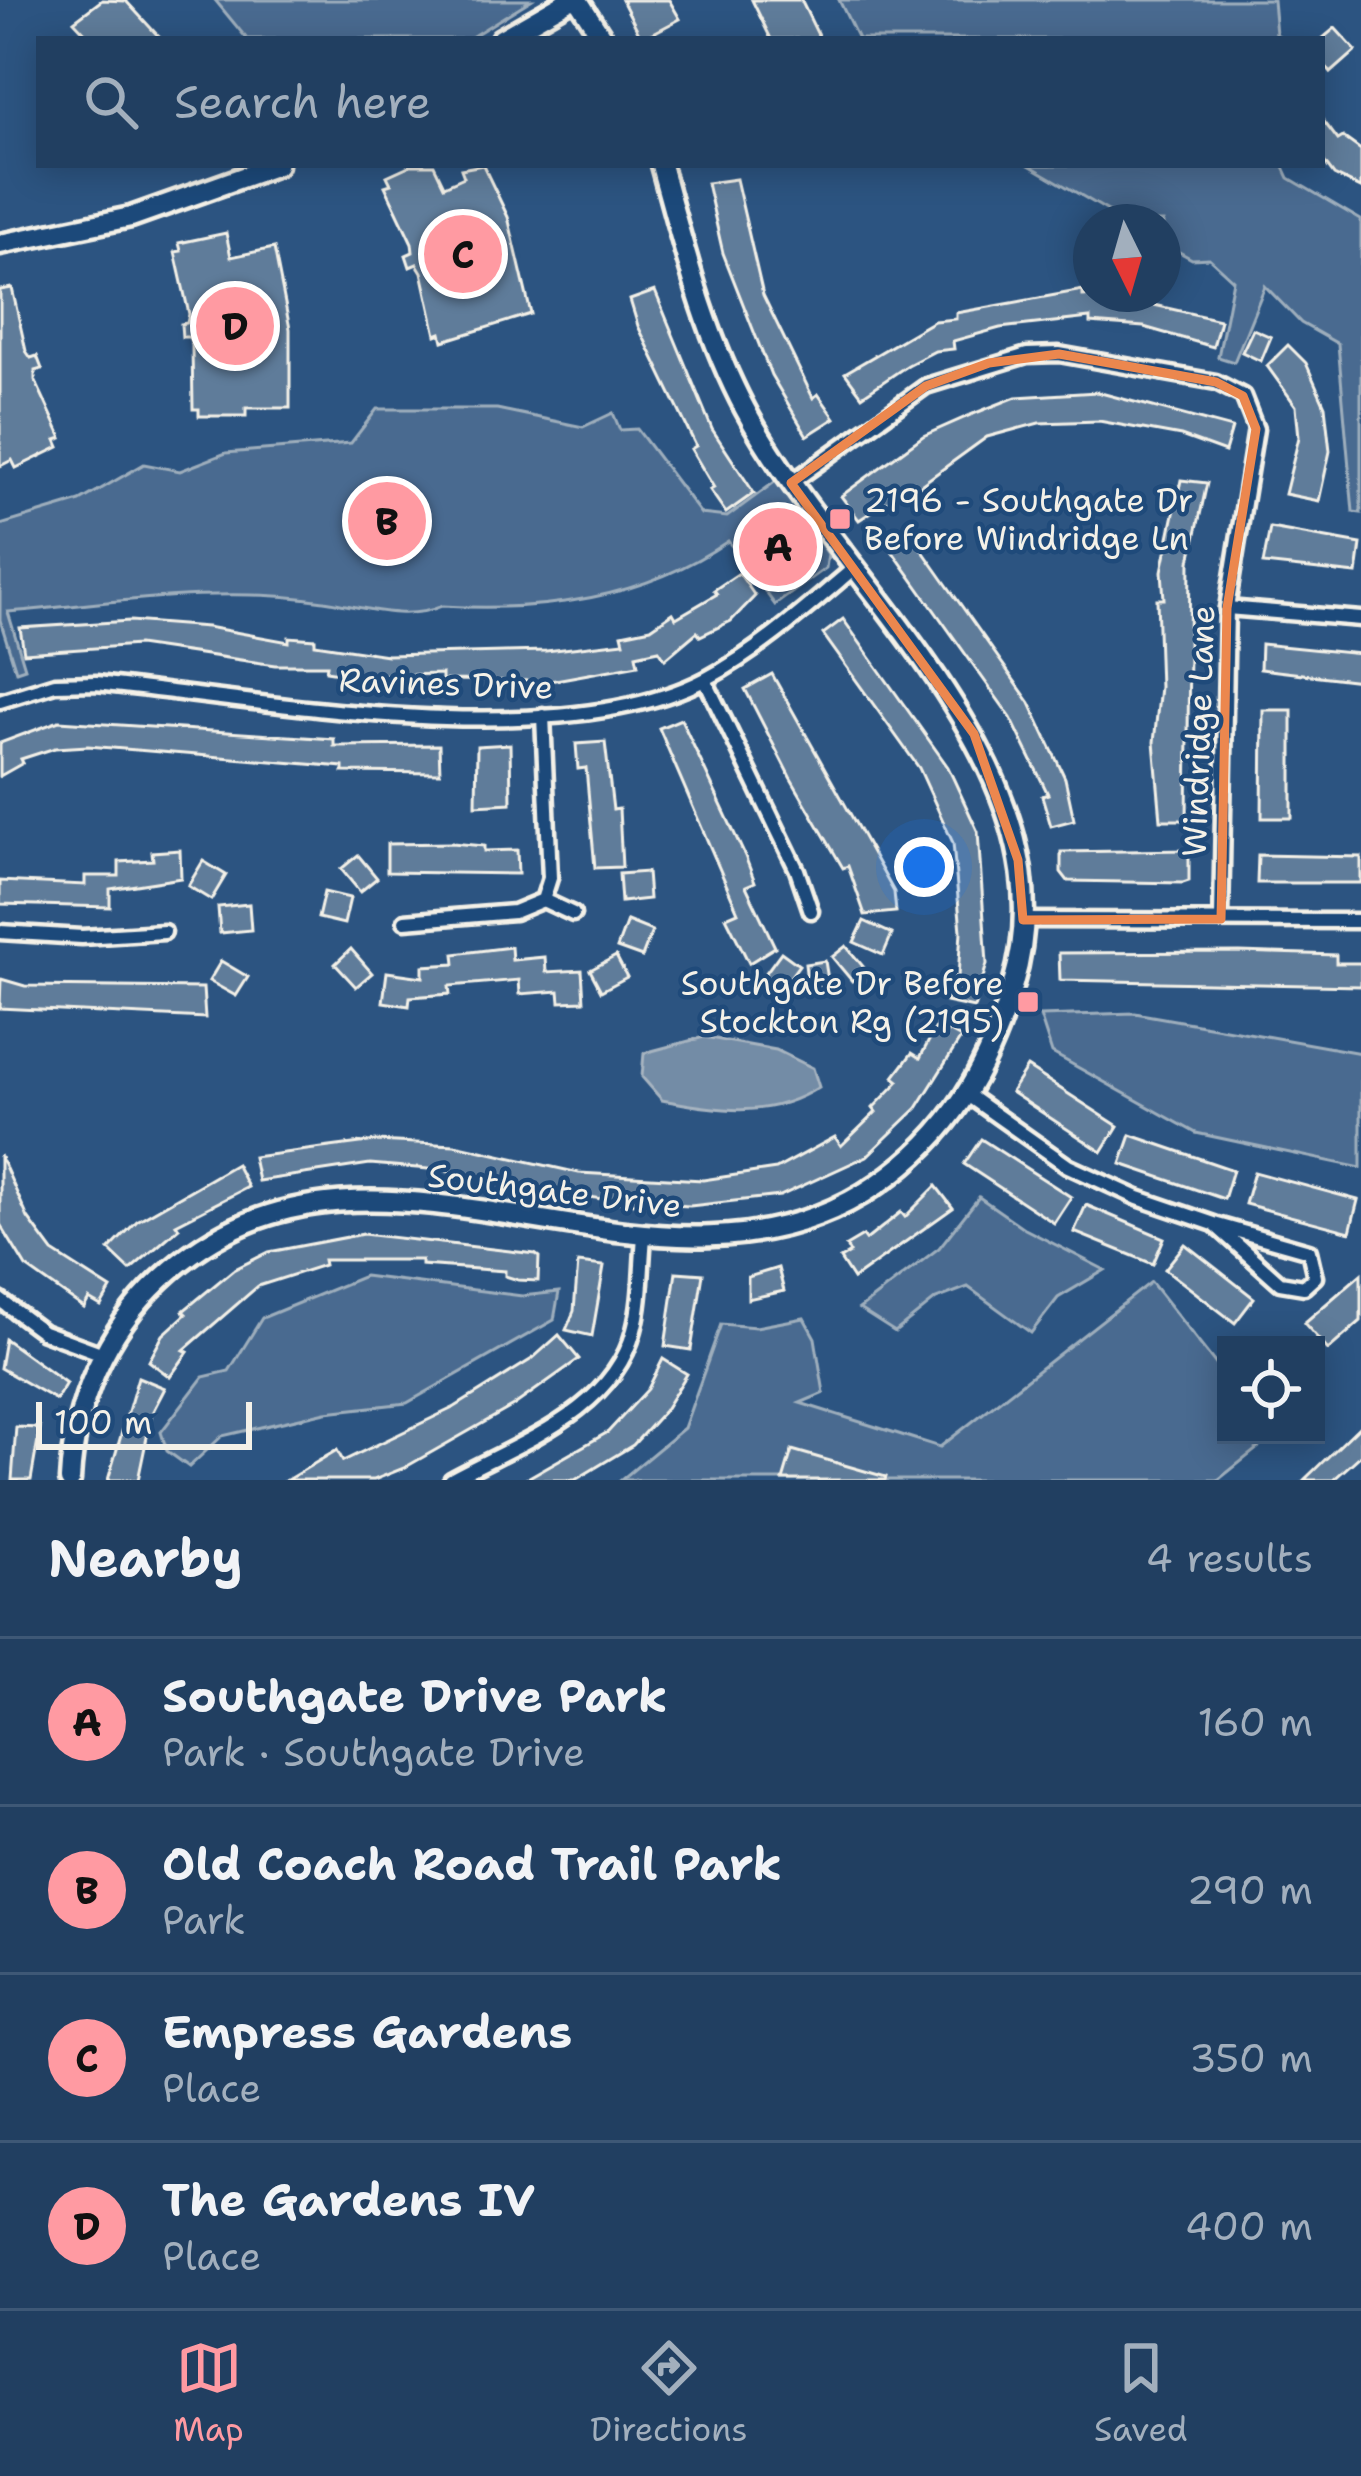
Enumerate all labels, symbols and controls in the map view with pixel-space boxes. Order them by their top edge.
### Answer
search box [36,36,1325,168]
icon: search [78,69,144,135]
text: Search here [174,72,431,132]
north arrow [1073,204,1181,312]
pin: C [424,209,502,299]
pin: D [196,281,274,371]
pin: B [348,476,426,566]
place label: 2196 - Southgate Dr Before Windridge Ln [864,478,1193,561]
pin: A [739,502,817,592]
marker: 2196 - Southgate Dr Before Windridge Ln [827,506,853,532]
street label: Windridge Lane [1172,604,1225,858]
street label: Ravines Drive [338,657,554,710]
your location [894,837,954,897]
place label: Southgate Dr Before Stockton Rg (2195) [681,961,1004,1044]
marker: Southgate Dr Before Stockton Rg (2195) [1015,989,1041,1015]
street label: Southgate Drive [426,1153,684,1228]
map controls [1217,1336,1325,1444]
button: locate [1217,1336,1325,1444]
scale bar [36,1396,252,1449]
text: 100 m [54,1400,153,1445]
text: Nearby [48,1524,243,1592]
text: 4 results [1146,1532,1313,1584]
text: Southgate Drive Park [162,1666,667,1726]
text: A [72,1696,102,1748]
text: 160 m [1198,1696,1313,1748]
text: Park · Southgate Drive [162,1726,585,1778]
text: Old Coach Road Trail Park [162,1834,782,1894]
text: B [75,1864,99,1916]
text: 290 m [1187,1864,1313,1916]
text: Park [162,1894,246,1946]
text: Empress Gardens [162,2002,572,2062]
text: C [75,2032,99,2084]
text: 350 m [1189,2032,1313,2084]
text: Place [162,2062,261,2114]
text: The Gardens IV [162,2170,535,2230]
text: D [73,2200,101,2252]
text: 400 m [1185,2200,1313,2252]
text: Place [162,2230,261,2282]
tab: Map [173,2335,244,2452]
tab: Directions [590,2335,748,2452]
tab: Saved [1094,2335,1188,2452]

